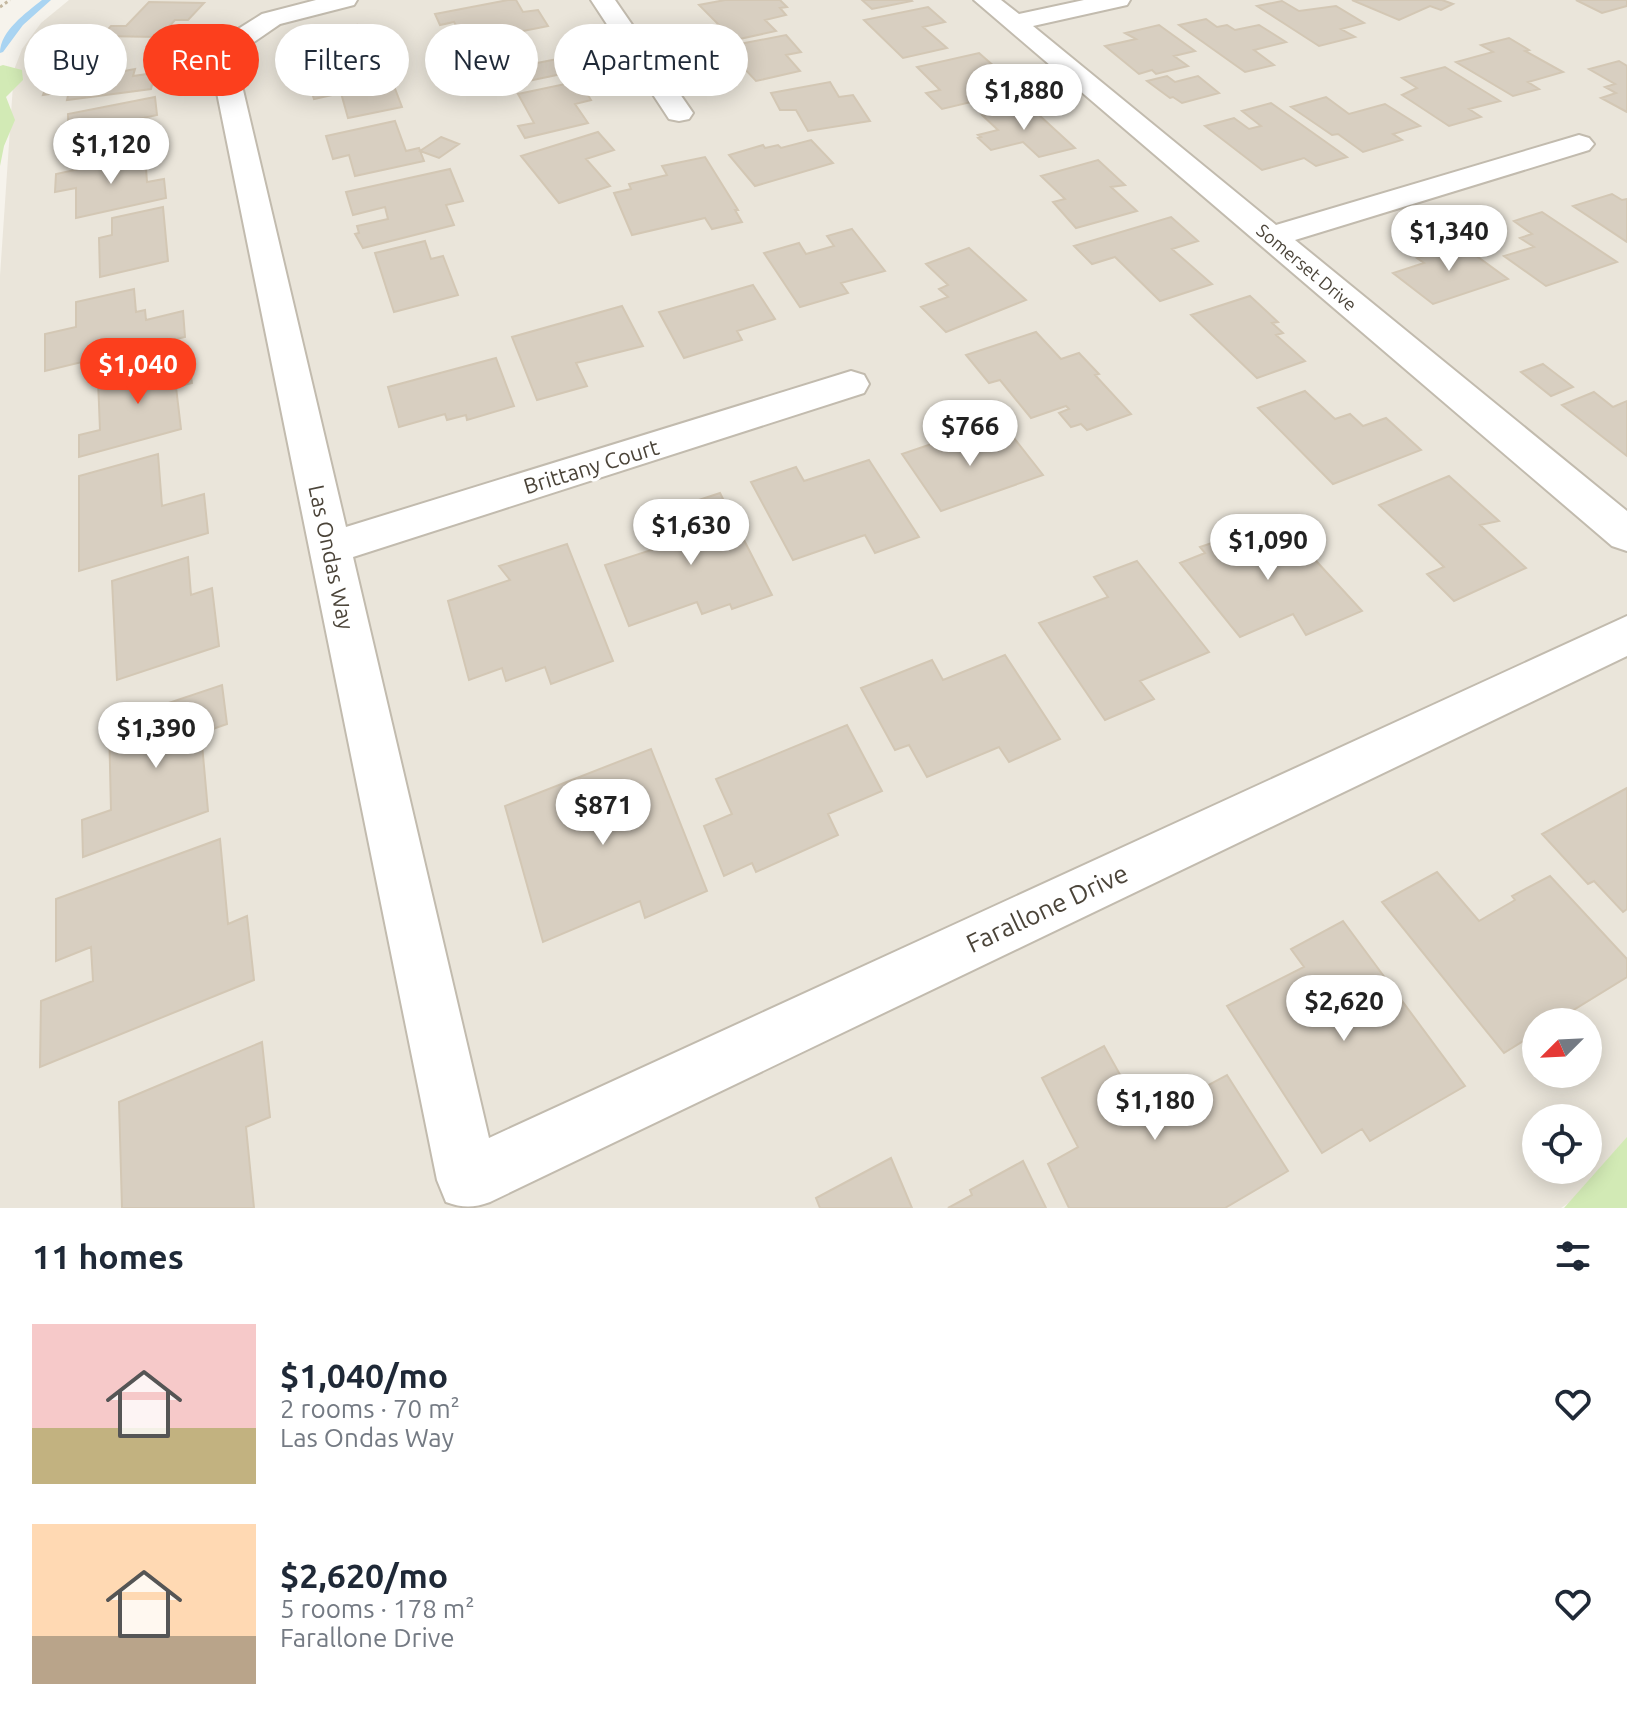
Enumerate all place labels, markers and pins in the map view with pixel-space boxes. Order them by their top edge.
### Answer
pin: $1,880 [959,64,1089,132]
pin: $1,120 [46,118,176,186]
pin: $1,340 [1384,205,1514,273]
pin: $1,040 [73,338,203,406]
pin: $766 [923,400,1017,468]
pin: $1,630 [626,499,756,567]
pin: $1,090 [1203,514,1333,582]
pin: $1,390 [91,702,221,770]
pin: $871 [556,779,650,847]
pin: $2,620 [1279,975,1409,1043]
pin: $1,180 [1090,1074,1220,1142]

